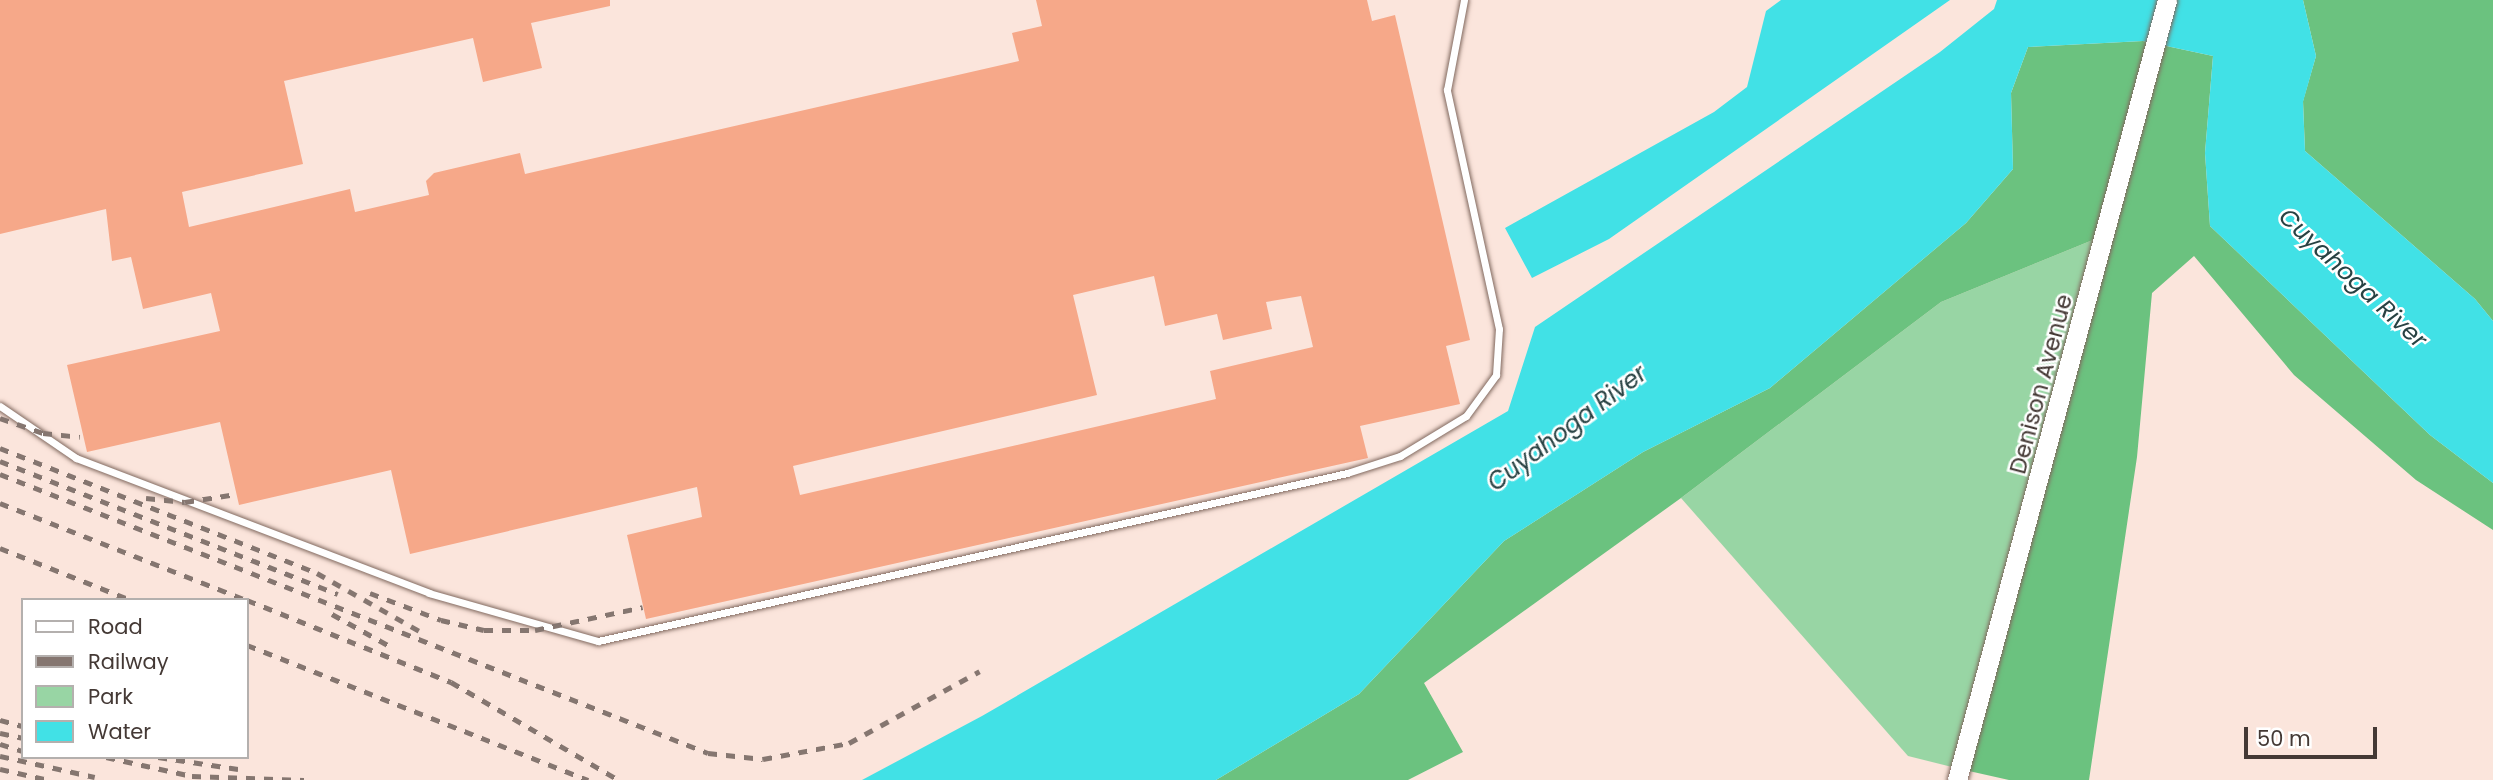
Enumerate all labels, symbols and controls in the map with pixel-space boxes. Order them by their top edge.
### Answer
water label: Cuyahoga River [2273,202,2433,354]
street label: Denison Avenue [2004,291,2078,477]
water label: Cuyahoga River [1482,359,1652,497]
legend [21,598,248,759]
text: Road [88,612,143,641]
text: Railway [88,647,169,676]
text: Park [88,682,133,711]
scale bar [2248,714,2381,758]
text: Water [88,717,151,746]
text: 50 m [2257,724,2311,753]

